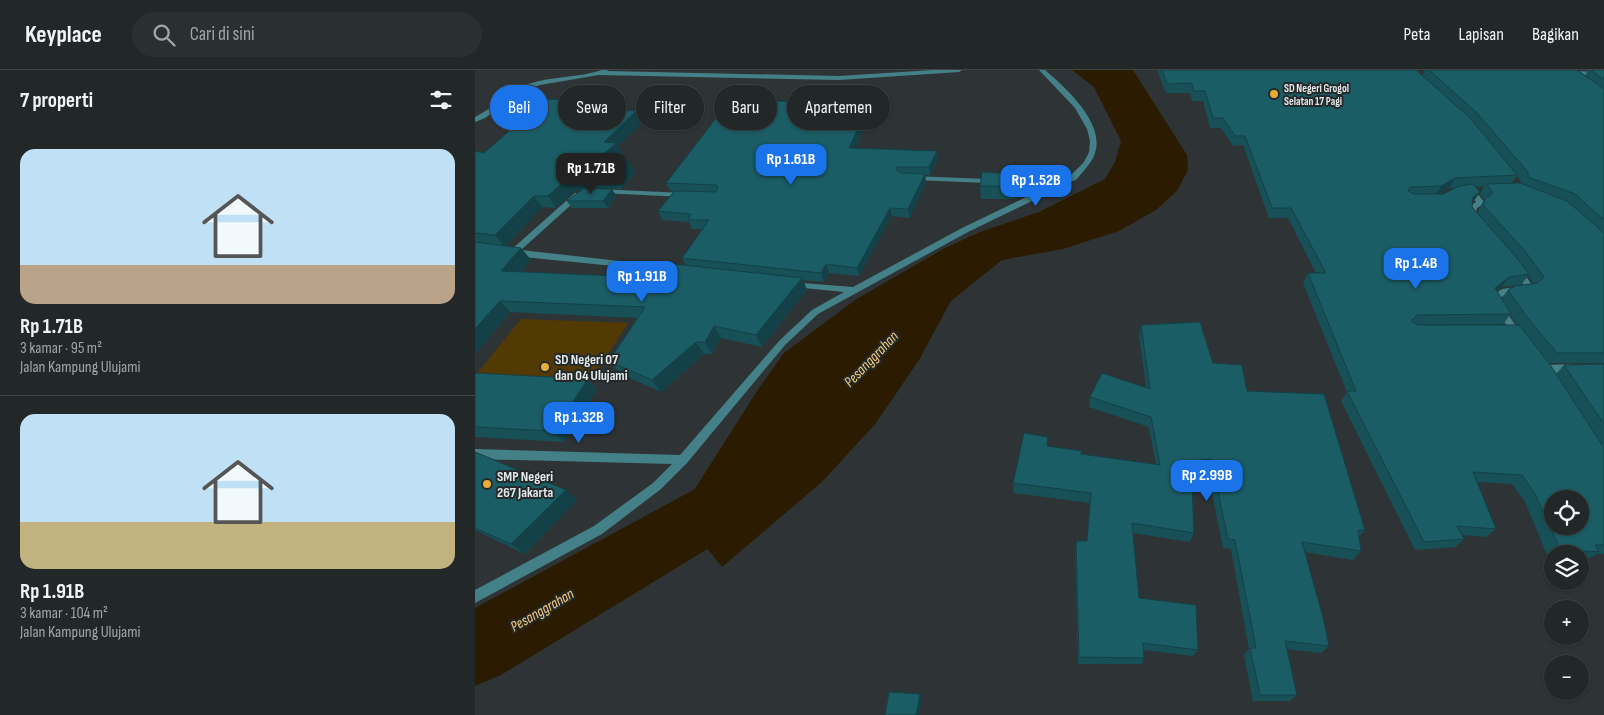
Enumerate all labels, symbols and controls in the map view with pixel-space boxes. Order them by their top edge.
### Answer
search box [132,12,482,57]
text: Keyplace [25,20,102,49]
icon: search [150,21,178,49]
text: Cari di sini [190,23,255,46]
text: Peta [1403,24,1431,45]
text: Lapisan [1459,24,1504,45]
text: Bagikan [1532,24,1579,45]
place label: SD Negeri Grogol Selatan 17 Pagi [1284,82,1349,108]
chip: Beli [490,85,548,130]
chip: Sewa [558,85,626,130]
chip: Filter [636,85,704,130]
chip: Baru [714,85,777,130]
chip: Apartemen [787,85,890,130]
icon: filters [427,86,455,114]
text: 7 properti [20,88,93,113]
marker: SD Negeri Grogol Selatan 17 Pagi [1268,88,1280,100]
pin: Rp 1.61B [739,144,843,186]
text: Rp 1.61B [767,150,815,169]
pin: Rp 1.71B [539,152,643,195]
text: Rp 1.71B [567,159,615,178]
pin: Rp 1.52B [984,164,1088,207]
text: Rp 1.52B [1011,171,1061,190]
icon: home [193,181,283,271]
pin: Rp 1.4B [1370,248,1462,290]
text: Rp 1.4B [1395,254,1437,273]
pin: Rp 1.91B [590,260,694,303]
text: Rp 1.91B [618,267,666,286]
text: Rp 1.71B [20,314,83,339]
water label: Pesanggrahan [840,327,903,391]
text: 3 kamar · 95 m² [20,339,102,358]
place label: SD Negeri 07 dan 04 Ulujami [555,351,628,384]
text: Jalan Kampung Ulujami [20,358,141,377]
marker: SD Negeri 07 dan 04 Ulujami [539,361,551,373]
pin: Rp 1.32B [527,402,631,444]
text: Rp 1.32B [554,408,604,427]
icon: home [193,447,283,537]
pin: Rp 2.99B [1155,460,1259,502]
text: Rp 2.99B [1182,466,1232,485]
place label: SMP Negeri 267 Jakarta [497,468,554,501]
marker: SMP Negeri 267 Jakarta [481,478,493,490]
map controls [1544,490,1589,700]
button: locate [1544,490,1589,535]
button: layers [1544,545,1589,590]
text: Rp 1.91B [20,579,84,604]
water label: Pesanggrahan [507,585,578,636]
button: + [1544,600,1589,645]
text: 3 kamar · 104 m² [20,604,108,623]
text: Jalan Kampung Ulujami [20,623,141,642]
button: − [1544,655,1589,700]

